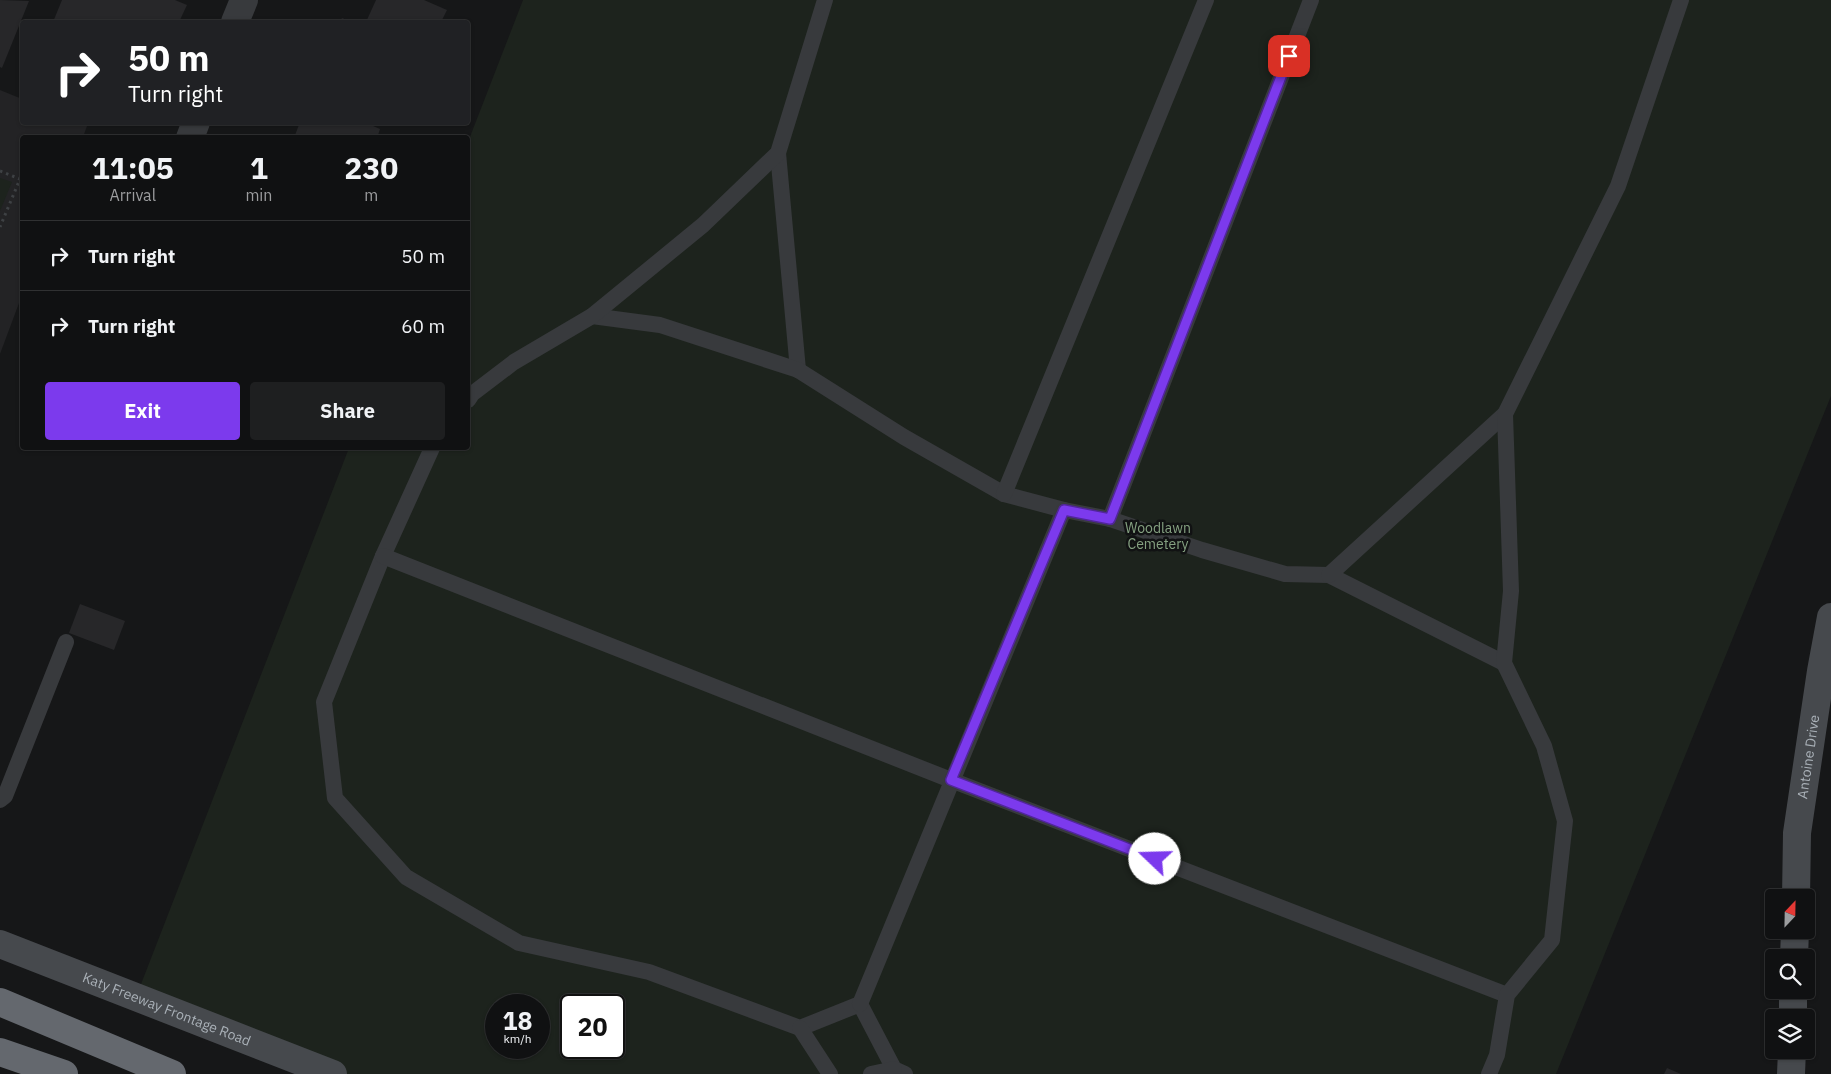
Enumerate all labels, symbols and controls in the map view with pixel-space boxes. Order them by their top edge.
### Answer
text: 50 m [128,35,210,81]
pin [1268,35,1310,77]
icon: right [45,40,110,105]
icon: arrive [1275,42,1303,70]
text: Turn right [128,79,223,108]
text: 11:05 [92,148,174,187]
text: 1 [250,148,268,187]
text: 230 [344,148,398,187]
text: Arrival [109,185,156,205]
text: min [245,185,272,205]
text: m [364,185,378,205]
icon: right [45,242,73,270]
text: Turn right [88,244,175,268]
text: 50 m [401,244,445,268]
icon: right [45,312,73,340]
text: Turn right [88,314,175,338]
text: 60 m [401,314,445,338]
button: Exit [45,382,240,440]
button: Share [250,382,445,440]
park label: Woodlawn Cemetery [1125,519,1191,553]
street label: Antoine Drive [1793,713,1823,800]
position arrow [1128,832,1180,884]
north arrow [1765,889,1815,939]
map controls [1765,889,1815,1059]
button: search [1765,949,1815,999]
street label: Katy Freeway Frontage Road [80,968,253,1050]
speed limit sign: 20 [560,994,625,1059]
text: 18 [502,1004,533,1037]
button: layers [1765,1009,1815,1059]
text: km/h [503,1031,532,1046]

